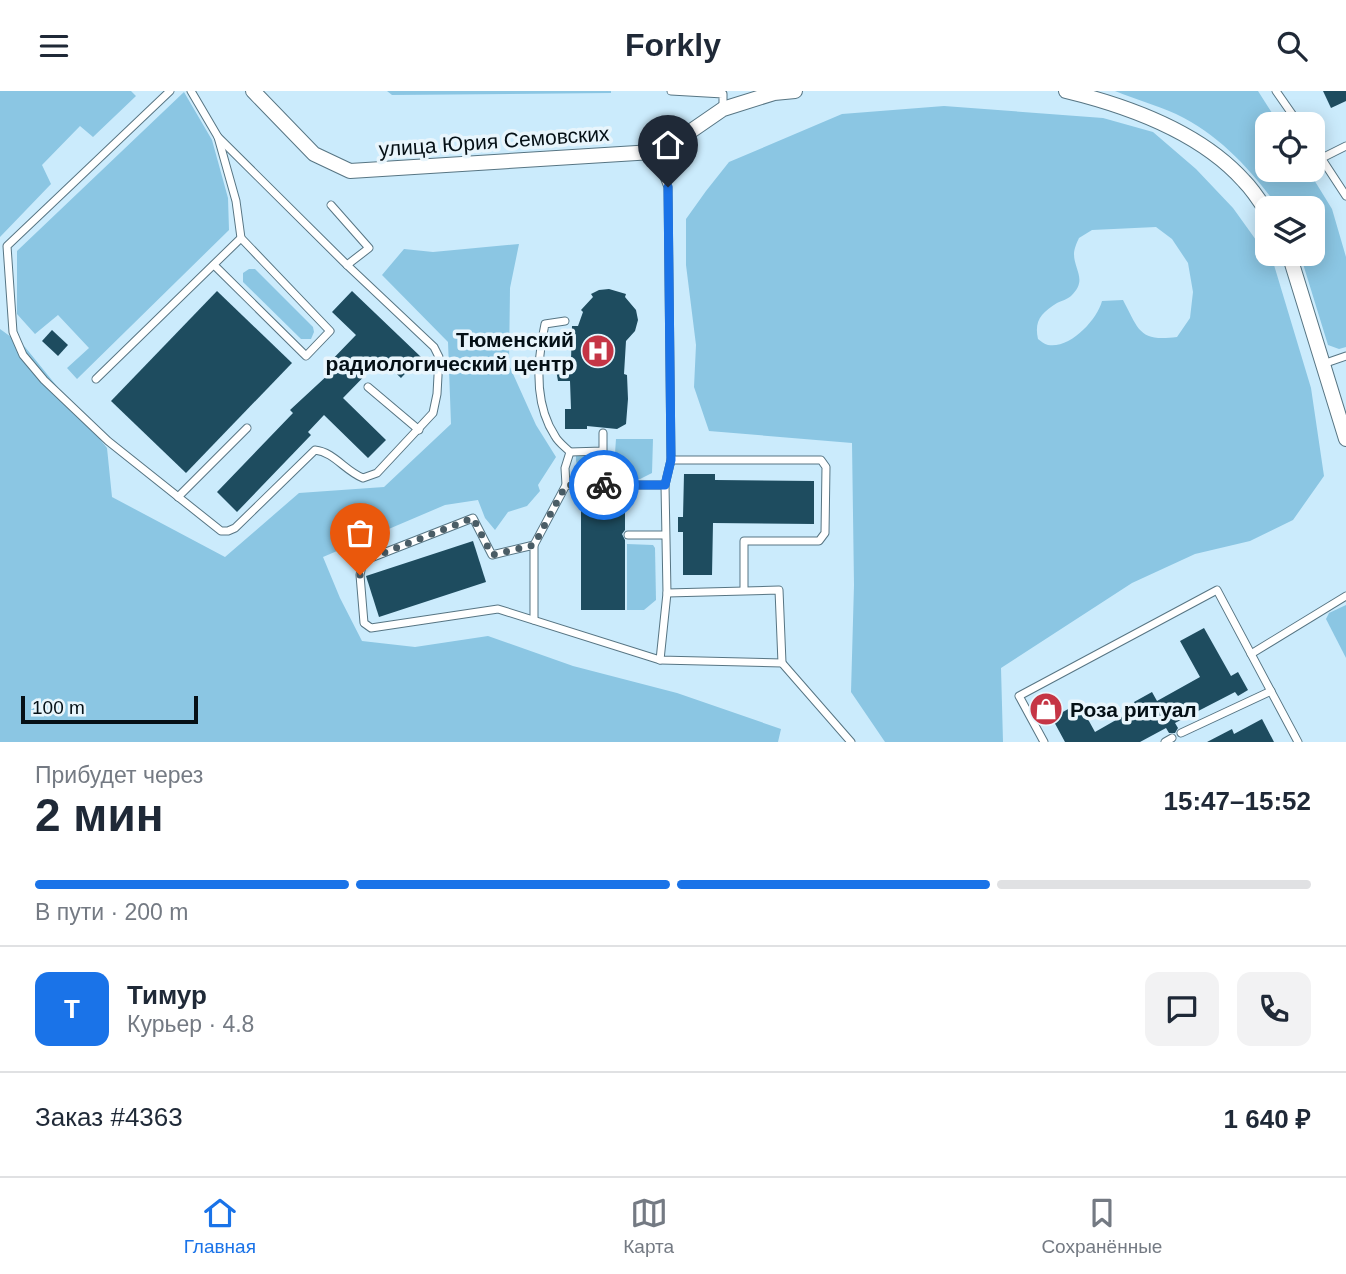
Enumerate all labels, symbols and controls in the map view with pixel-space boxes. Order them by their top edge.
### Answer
icon: menu [35,27,73,65]
text: Forkly [625,27,721,63]
icon: search [1273,27,1311,65]
map controls [1255,112,1325,266]
button: locate [1255,112,1325,182]
pin [638,115,698,187]
street label: улица Юрия Семовских [378,121,611,161]
icon: home [649,126,687,164]
button: layers [1255,196,1325,266]
place label: Тюменский радиологический центр [326,328,574,375]
hospital icon: Тюменский радиологический центр [579,332,617,370]
courier [569,450,639,520]
icon: bike [585,466,623,504]
pin [330,503,390,575]
icon: bag [341,514,379,552]
shop icon: Роза ритуал [1027,690,1065,728]
scale bar [21,693,198,725]
text: 100 m [32,697,85,718]
place label: Роза ритуал [1070,698,1197,721]
text: Прибудет через [35,762,203,788]
text: 15:47–15:52 [1164,786,1311,816]
text: 2 мин [35,789,163,841]
text: В пути · 200 m [35,899,188,925]
button: chat [1145,972,1219,1046]
button: phone [1237,972,1311,1046]
text: Тимур [127,980,207,1010]
text: Т [64,994,80,1024]
text: Курьер · 4.8 [127,1011,254,1037]
text: Заказ #4363 [35,1102,183,1132]
text: 1 640 ₽ [1224,1104,1311,1134]
tab: Главная [184,1194,256,1258]
tab: Карта [623,1194,674,1258]
tab: Сохранённые [1041,1194,1162,1258]

